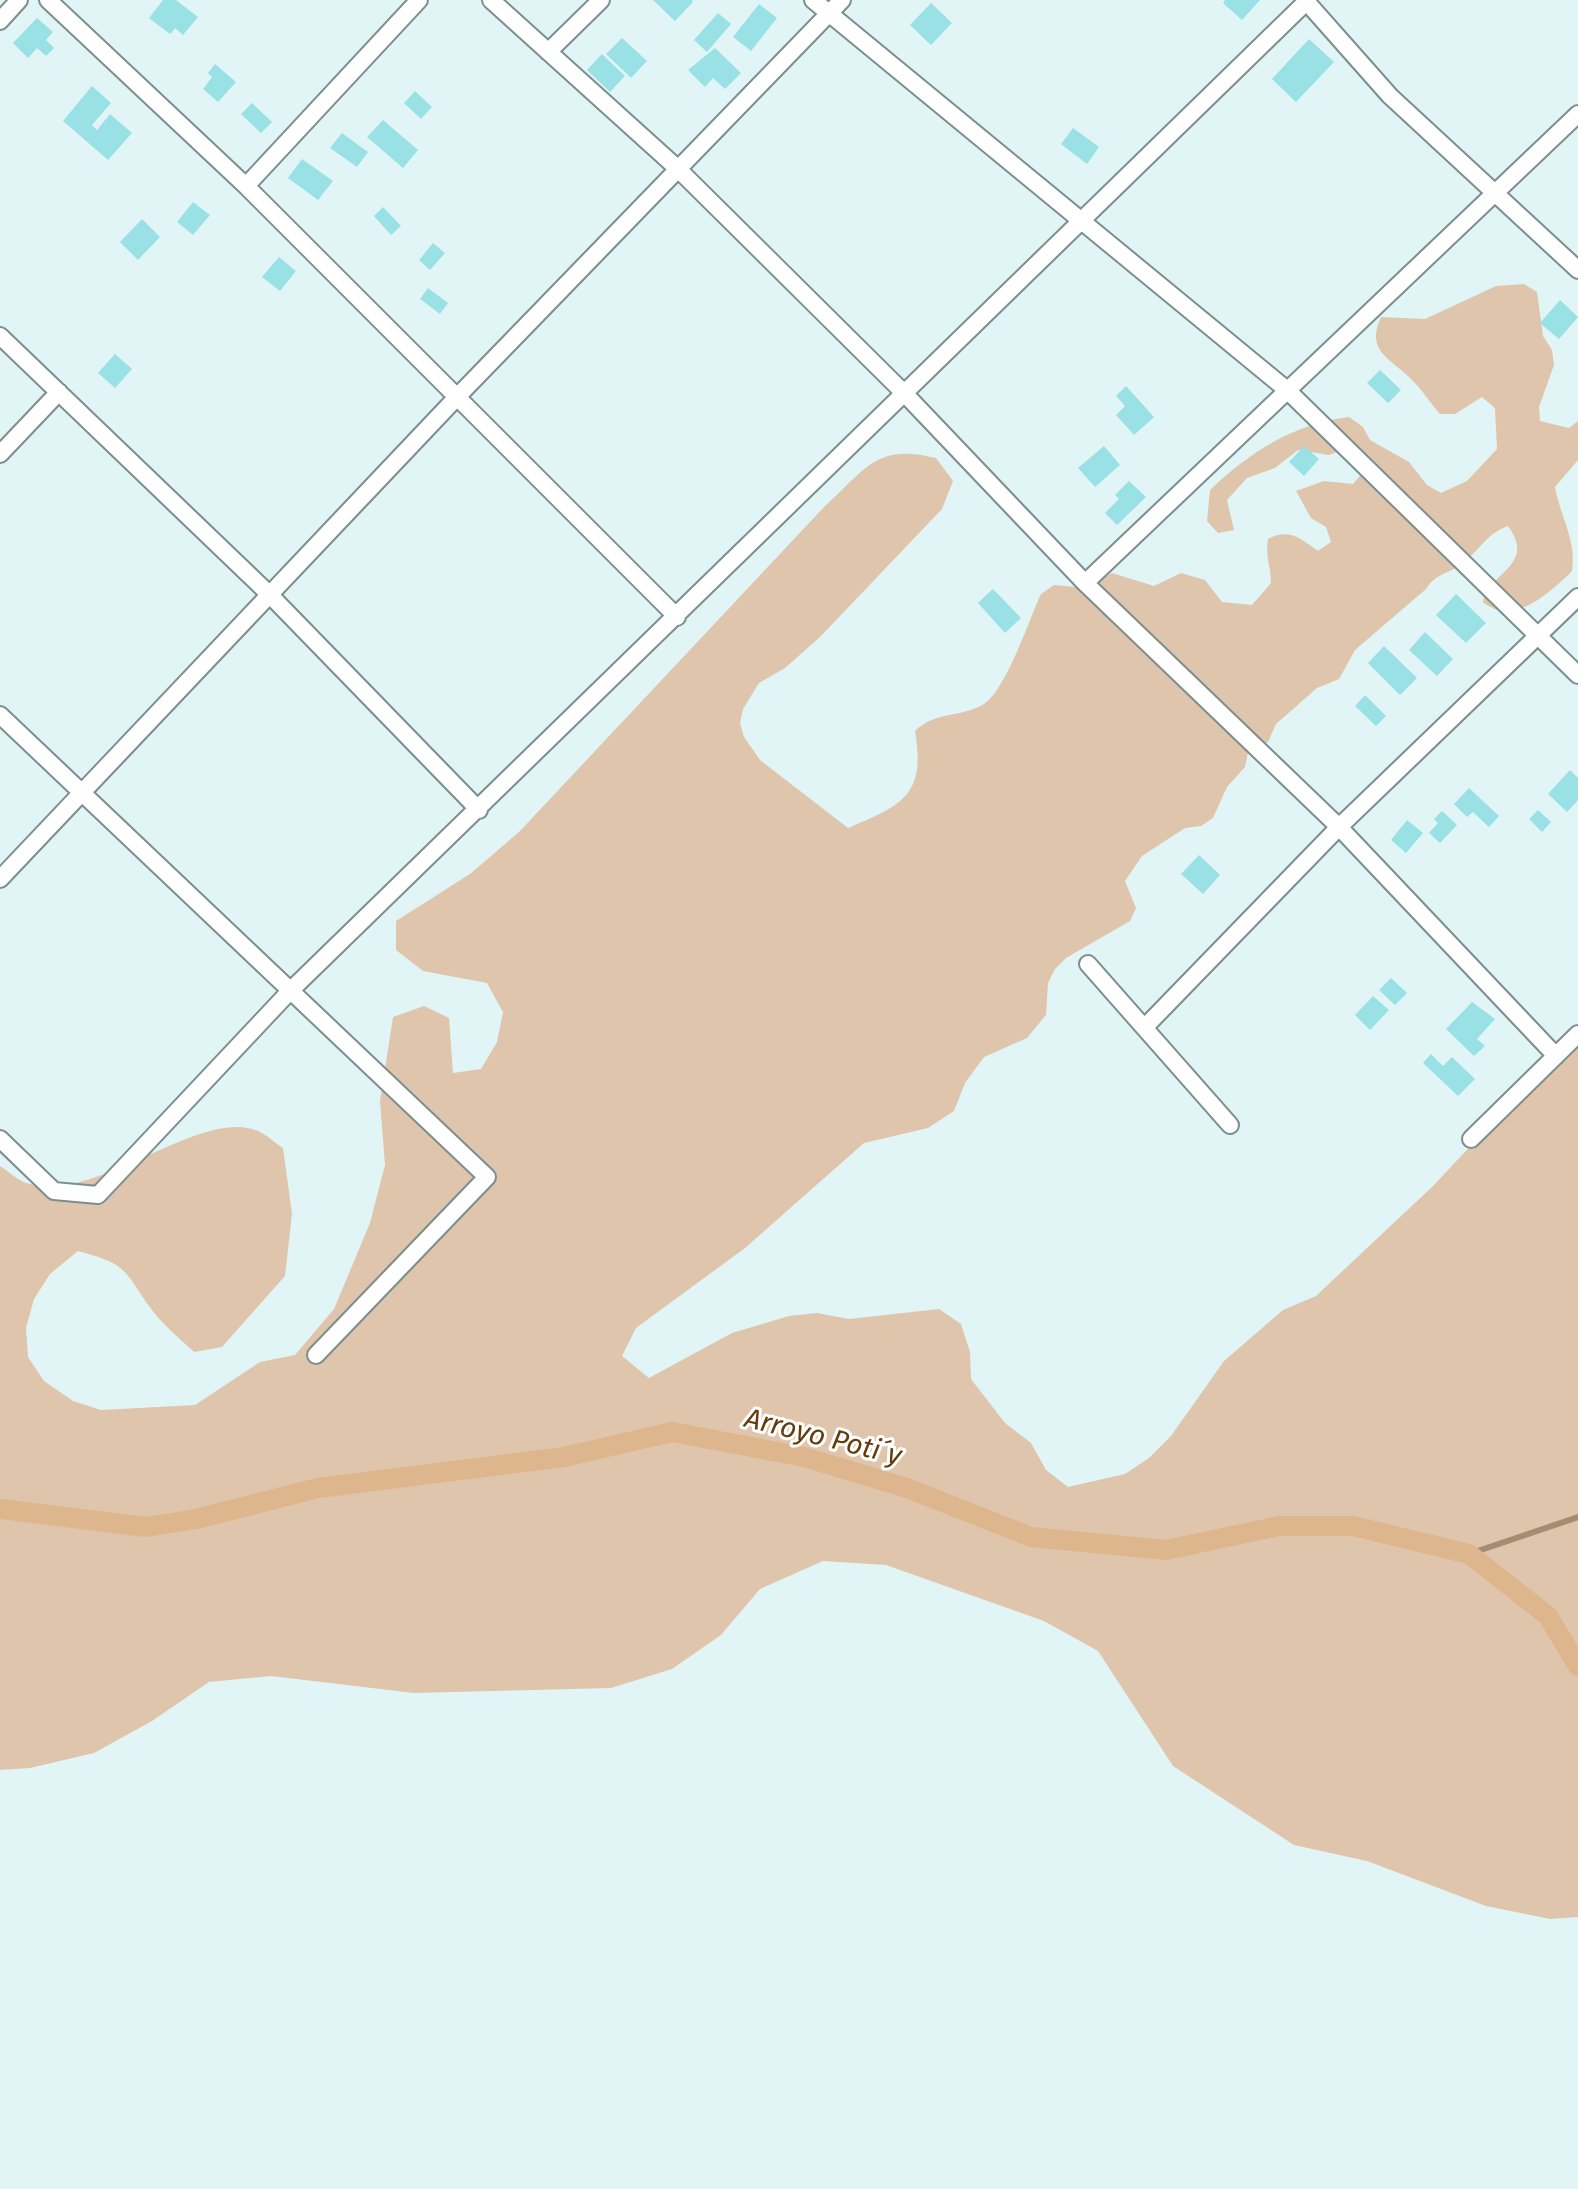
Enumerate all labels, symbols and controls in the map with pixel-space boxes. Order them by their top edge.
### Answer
water label: Arroyo Poti´y [741,1402,905,1474]

